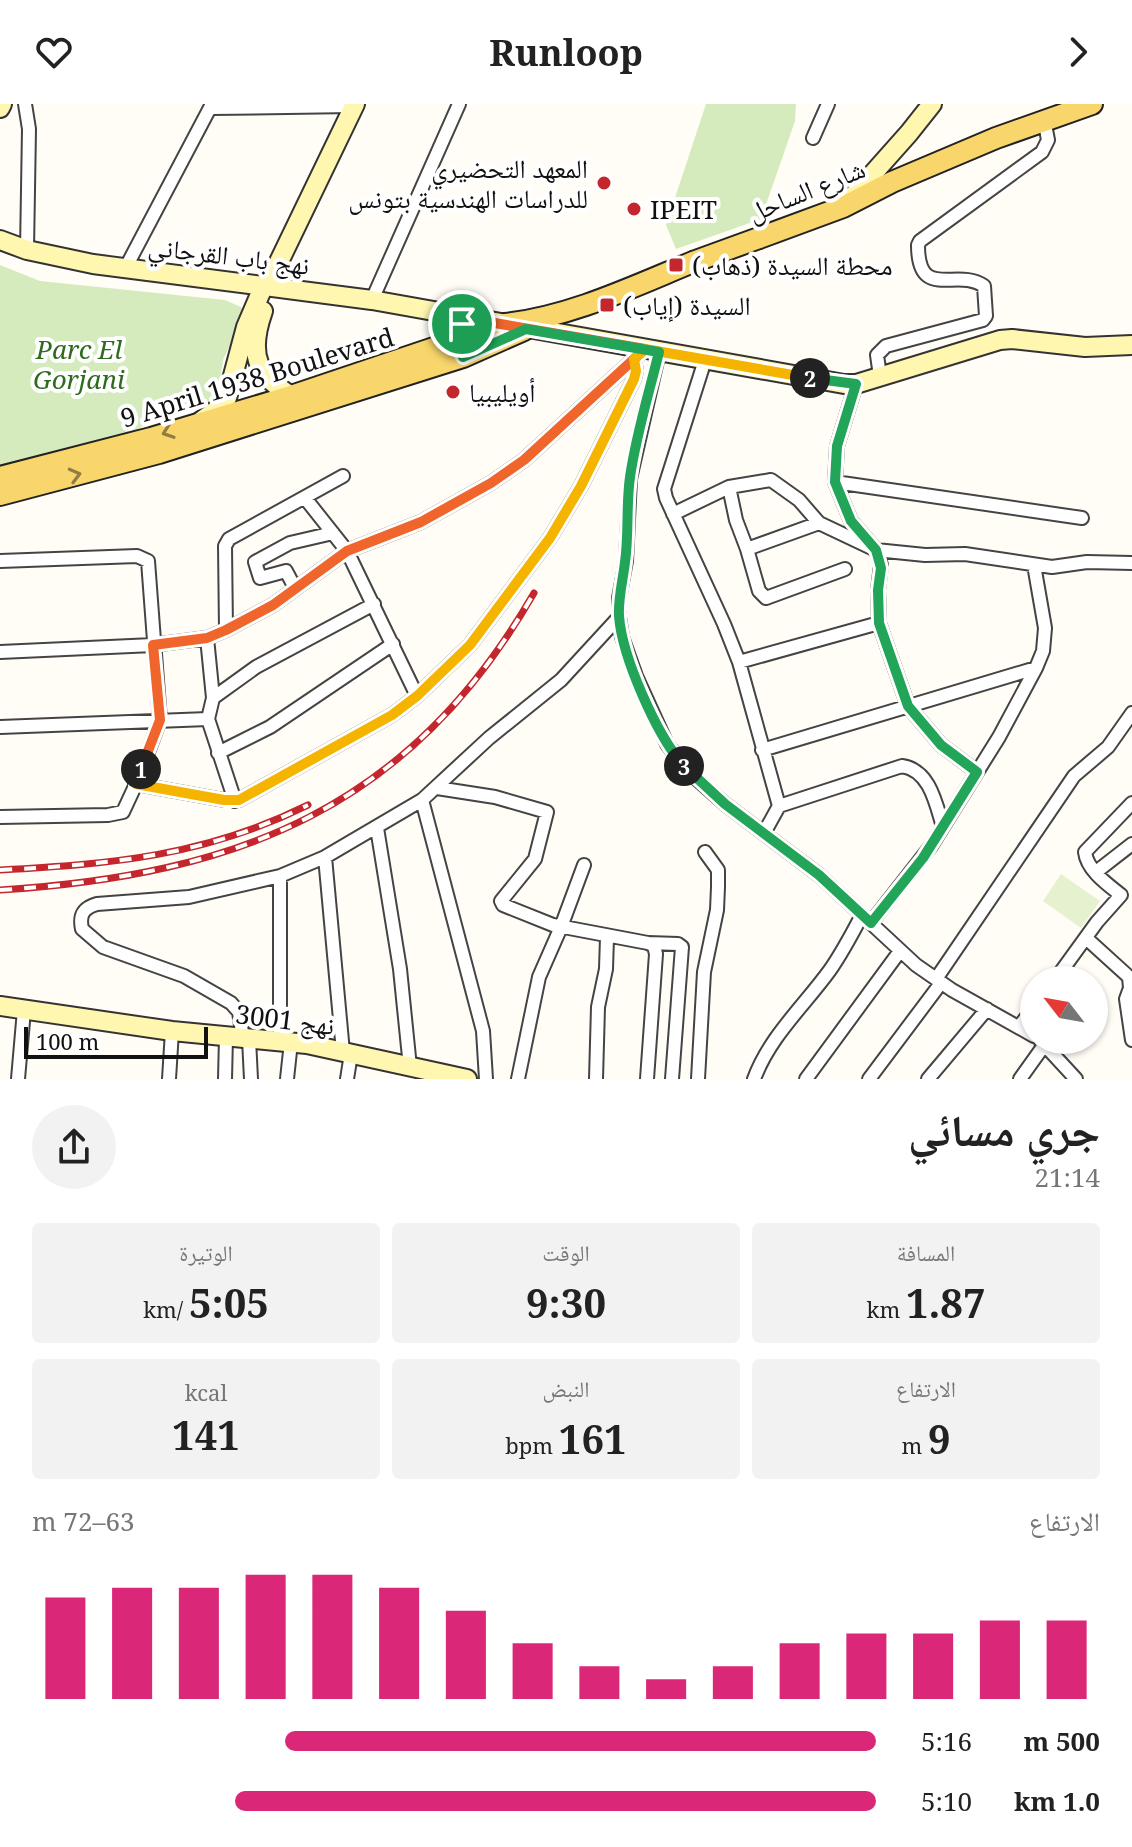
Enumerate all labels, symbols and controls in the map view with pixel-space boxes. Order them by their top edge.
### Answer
text: Runloop [489,28,643,77]
icon: heart [32,30,76,74]
icon: forward [1056,30,1100,74]
place label: المعهد التحضيري للدراسات الهندسية بتونس [348,150,588,216]
street label: شارع الساحل [742,150,870,230]
marker: المعهد التحضيري للدراسات الهندسية بتونس [595,174,613,192]
place label: IPEIT [650,191,717,227]
marker: IPEIT [625,200,643,218]
street label: نهج باب القرجاني [146,227,312,286]
place label: محطة السيدة (ذهاب) [692,247,893,283]
marker: محطة السيدة (ذهاب) [667,256,685,274]
place label: السيدة (إياب) [623,287,751,323]
pin [428,290,496,358]
marker: السيدة (إياب) [598,296,616,314]
icon: arrive [440,302,484,346]
street label: 9 April 1938 Boulevard [116,318,398,436]
park label: Parc El Gorjani [33,331,125,397]
pin: 2 [790,358,830,398]
text: 2 [804,363,816,393]
place label: أويليبيا [469,374,536,410]
marker: أويليبيا [444,383,462,401]
one-way arrow [162,423,176,439]
one-way arrow [68,468,82,485]
pin: 3 [664,746,704,786]
pin: 1 [121,749,161,789]
text: 3 [678,751,690,781]
text: 1 [135,754,147,784]
north arrow [1020,966,1108,1054]
map controls [1020,966,1108,1054]
street label: نهج 3001 [234,995,336,1043]
scale bar [24,1023,208,1059]
text: 100 m [36,1026,99,1056]
text: جري مسائي [908,1099,1100,1159]
button: share [32,1105,116,1189]
text: 21:14 [1034,1159,1100,1195]
text: الوتيرة [179,1237,233,1267]
text: الوقت [542,1237,590,1267]
text: المسافة [897,1237,955,1267]
text: 5:05 [189,1275,269,1330]
text: 9:30 [526,1275,606,1330]
text: 1.87 [906,1275,985,1330]
text: /km [143,1294,189,1324]
text: km [867,1294,906,1324]
text: النبض [543,1373,589,1403]
text: الارتفاع [896,1373,956,1403]
text: kcal [185,1377,227,1407]
text: 141 [172,1407,240,1462]
text: 161 [559,1411,627,1466]
text: 9 [928,1411,951,1466]
text: bpm [505,1430,559,1460]
text: m [901,1430,928,1460]
text: 63–72 m [32,1503,135,1539]
text: الارتفاع [1029,1503,1100,1539]
text: 5:16 [921,1723,972,1759]
text: 500 m [1024,1723,1100,1759]
text: 5:10 [921,1783,972,1819]
text: 1.0 km [1014,1783,1100,1819]

